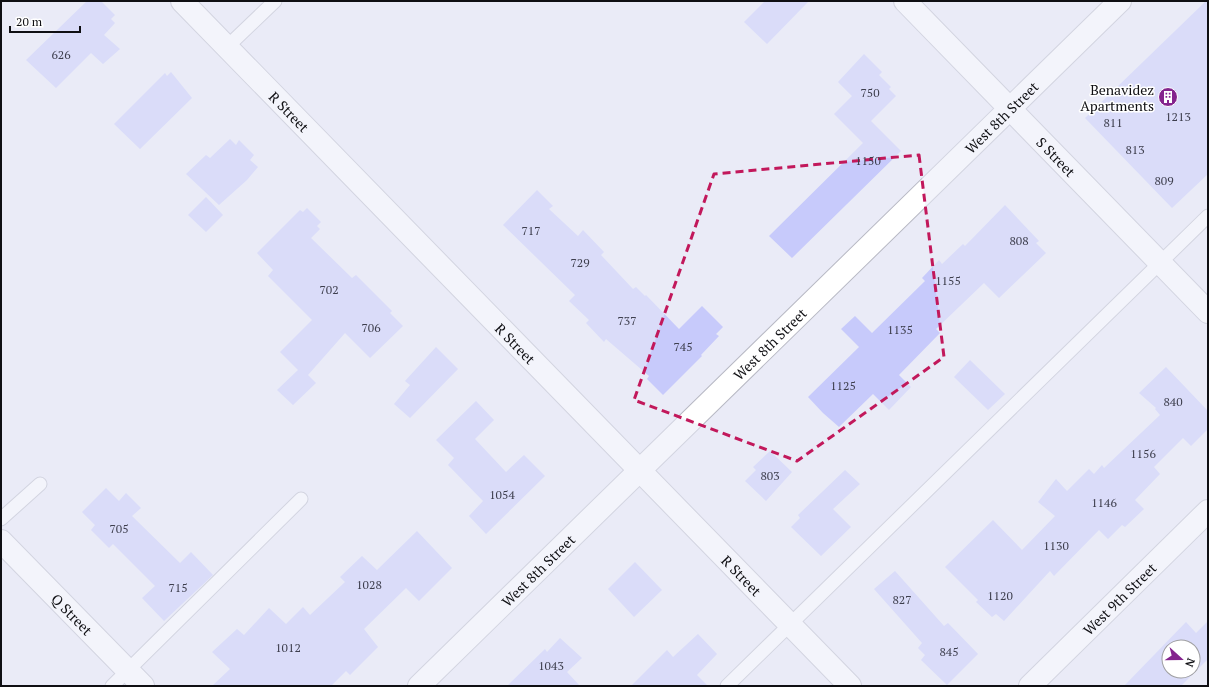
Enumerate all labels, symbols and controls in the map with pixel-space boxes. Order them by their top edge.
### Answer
scale bar [10,8,80,34]
text: 20 m [16,14,43,29]
house number: 626 [51,47,71,62]
street label: West 8th Street [960,76,1043,157]
place label: Benavidez Apartments [1080,80,1154,115]
house number: 750 [860,85,880,100]
building icon: Benavidez Apartments [1157,86,1179,108]
street label: R Street [265,87,314,136]
house number: 1213 [1165,109,1191,124]
house number: 811 [1103,115,1123,130]
street label: S Street [1033,132,1081,181]
house number: 813 [1125,142,1145,157]
house number: 1150 [855,153,881,168]
house number: 809 [1154,173,1174,188]
house number: 717 [521,223,541,238]
house number: 808 [1009,233,1029,248]
house number: 729 [570,255,590,270]
house number: 1155 [935,273,961,288]
house number: 702 [319,282,339,297]
street label: West 8th Street [729,303,811,384]
house number: 737 [617,313,637,328]
street label: R Street [492,319,540,368]
house number: 706 [361,320,381,335]
house number: 1135 [887,322,913,337]
house number: 745 [673,339,693,354]
house number: 1125 [830,378,856,393]
house number: 840 [1163,394,1183,409]
house number: 1156 [1130,446,1156,461]
house number: 803 [760,468,780,483]
house number: 1054 [489,487,515,502]
house number: 1146 [1091,495,1117,510]
house number: 705 [109,521,129,536]
street label: West 8th Street [497,529,579,610]
house number: 1130 [1043,538,1069,553]
street label: R Street [718,551,767,600]
street label: West 9th Street [1078,558,1160,639]
house number: 1028 [356,577,382,592]
house number: 715 [168,580,188,595]
house number: 1120 [987,588,1013,603]
street label: Q Street [48,589,98,639]
house number: 827 [892,592,912,607]
north arrow [1161,639,1201,679]
house number: 1012 [275,640,301,655]
house number: 845 [939,644,959,659]
text: N [1182,656,1198,670]
house number: 1043 [538,658,564,673]

